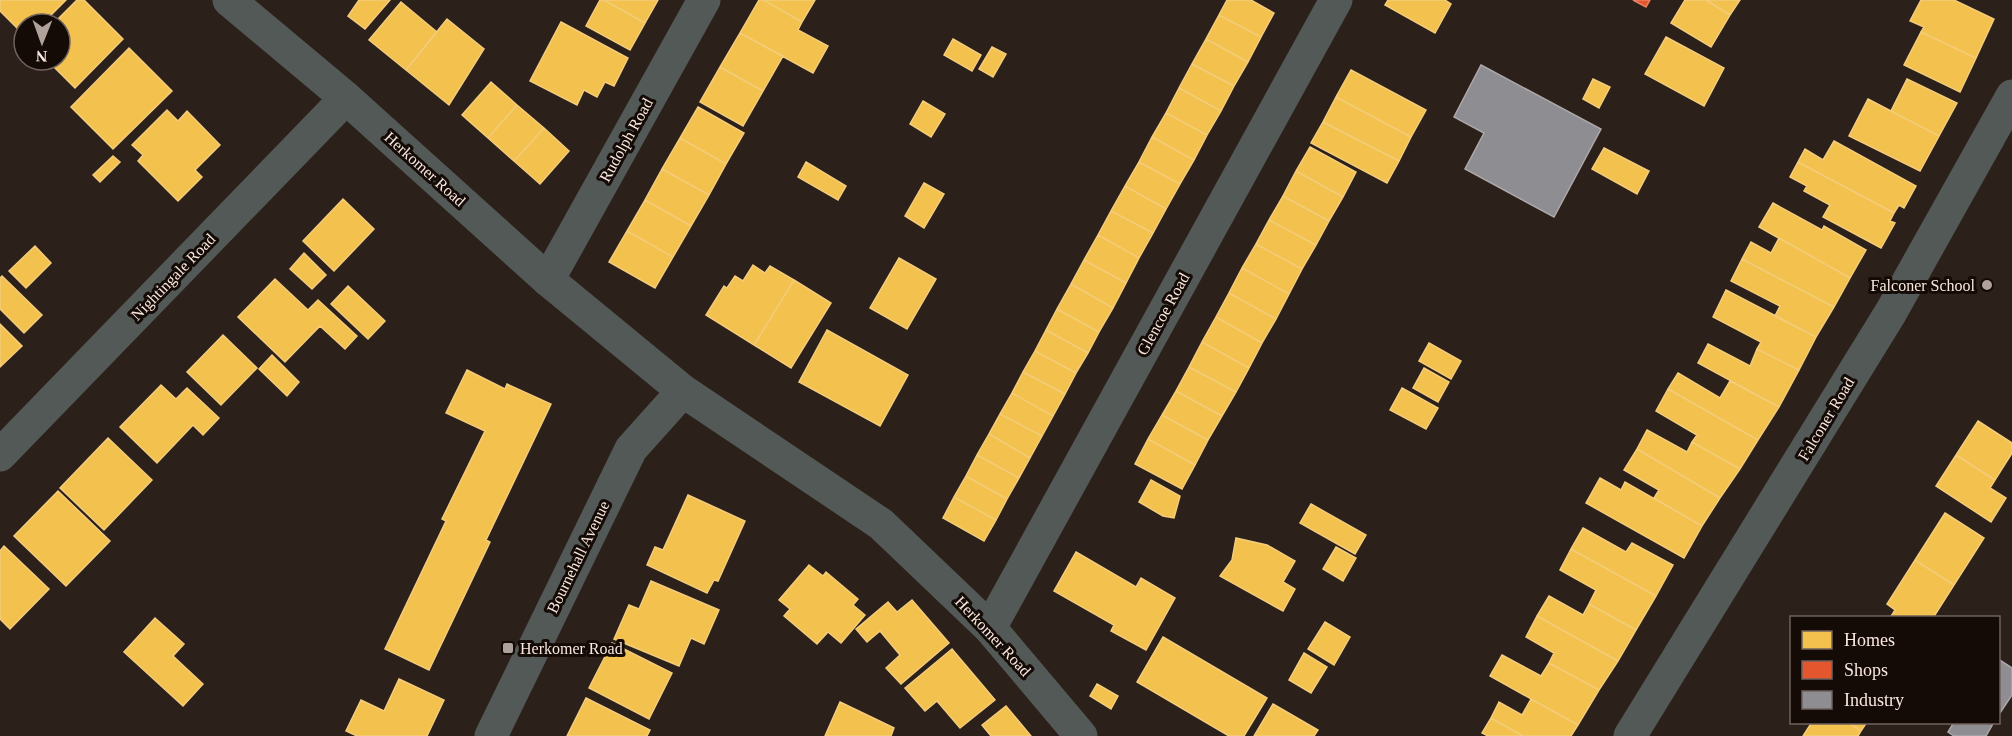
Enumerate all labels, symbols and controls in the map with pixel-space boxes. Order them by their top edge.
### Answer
north arrow [12,12,72,72]
text: N [35,48,48,65]
street label: Rudolph Road [596,95,657,185]
street label: Herkomer Road [381,128,469,210]
street label: Nightingale Road [128,230,219,324]
street label: Glencoe Road [1133,270,1193,358]
place label: Falconer School [1871,277,1976,294]
marker: Falconer School [1980,278,1994,292]
street label: Falconer Road [1795,374,1857,464]
street label: Bournehall Avenue [543,498,613,616]
street label: Herkomer Road [952,593,1034,679]
legend [1790,616,2000,724]
text: Homes [1844,630,1895,650]
place label: Herkomer Road [520,640,623,657]
marker: Herkomer Road [501,641,515,655]
text: Shops [1844,660,1888,680]
text: Industry [1844,690,1904,710]

